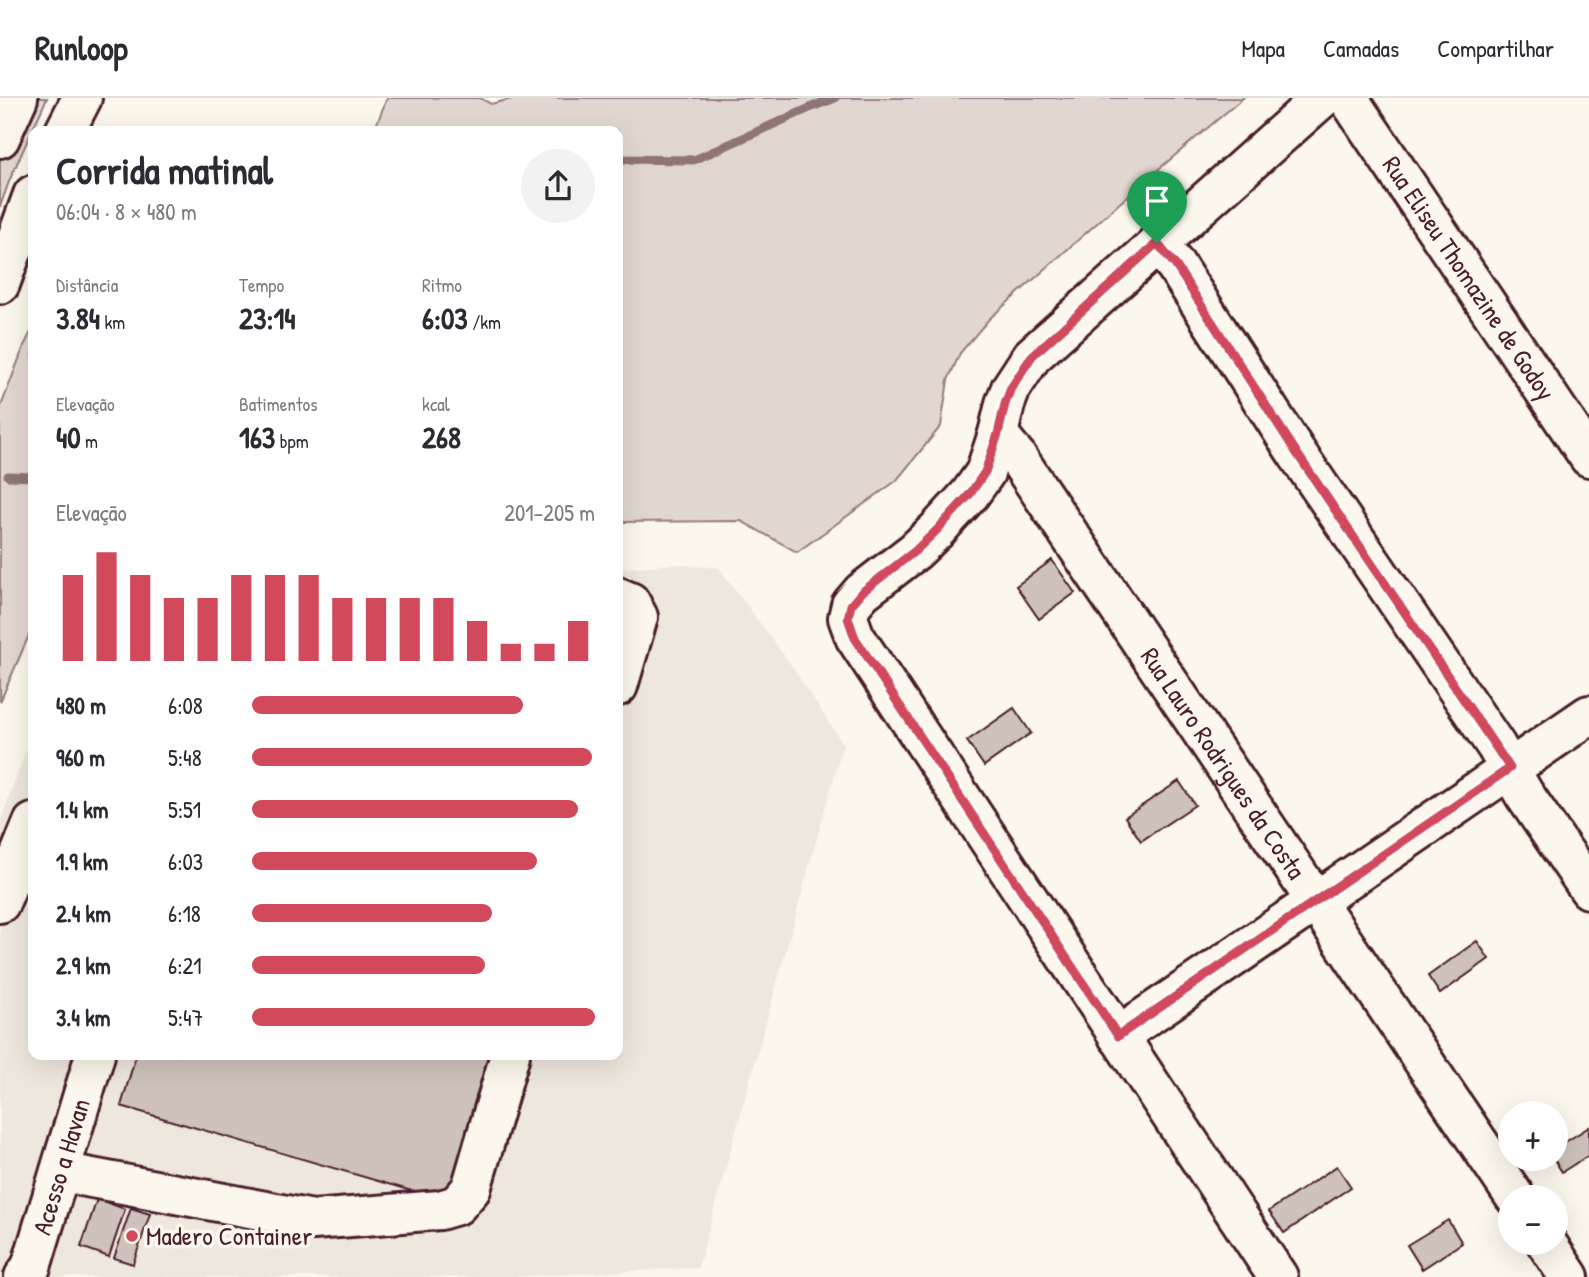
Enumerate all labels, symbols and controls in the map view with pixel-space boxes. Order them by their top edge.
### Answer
text: Runloop [35,26,128,70]
text: Mapa [1242,32,1285,64]
text: Camadas [1323,32,1399,64]
text: Compartilhar [1437,32,1554,64]
text: Corrida matinal [56,144,273,196]
button: share [521,149,595,223]
street label: Rua Eliseu Thomazine de Godoy [1375,149,1564,407]
pin [1127,171,1187,243]
icon: arrive [1138,182,1176,220]
text: 06:04 · 8 × 480 m [56,196,197,227]
text: Distância [56,272,118,298]
text: Tempo [239,272,284,298]
text: Ritmo [422,272,462,298]
text: 3.84 [56,298,100,338]
text: 23:14 [239,298,296,338]
text: 6:03 [422,298,468,338]
text: km [100,309,125,335]
text: /km [468,309,501,335]
text: Elevação [56,391,115,417]
text: Batimentos [239,391,317,417]
text: kcal [422,391,450,417]
text: 40 [56,417,81,457]
text: 163 [239,417,275,457]
text: 268 [422,417,461,457]
text: m [81,428,98,454]
text: bpm [275,428,309,454]
text: Elevação [56,497,127,528]
text: 201–205 m [504,497,595,528]
street label: Rua Lauro Rodrigues da Costa [1133,640,1314,886]
text: 480 m [56,690,106,721]
text: 6:08 [168,690,203,721]
text: 960 m [56,742,105,773]
text: 5:48 [168,742,202,773]
text: 1.4 km [56,794,108,825]
text: 5:51 [168,794,201,825]
text: 1.9 km [56,846,108,877]
text: 6:03 [168,846,203,877]
text: 2.4 km [56,898,111,929]
text: 6:18 [168,898,201,929]
text: 2.9 km [56,950,111,981]
text: 6:21 [168,950,202,981]
text: 3.4 km [56,1002,110,1033]
text: 5:47 [168,1002,203,1033]
street label: Acesso a Havan [24,1094,98,1239]
map controls [1498,1101,1568,1255]
button: + [1498,1101,1568,1171]
button: − [1498,1185,1568,1255]
place label: Madero Container [146,1218,312,1253]
marker: Madero Container [124,1228,140,1244]

